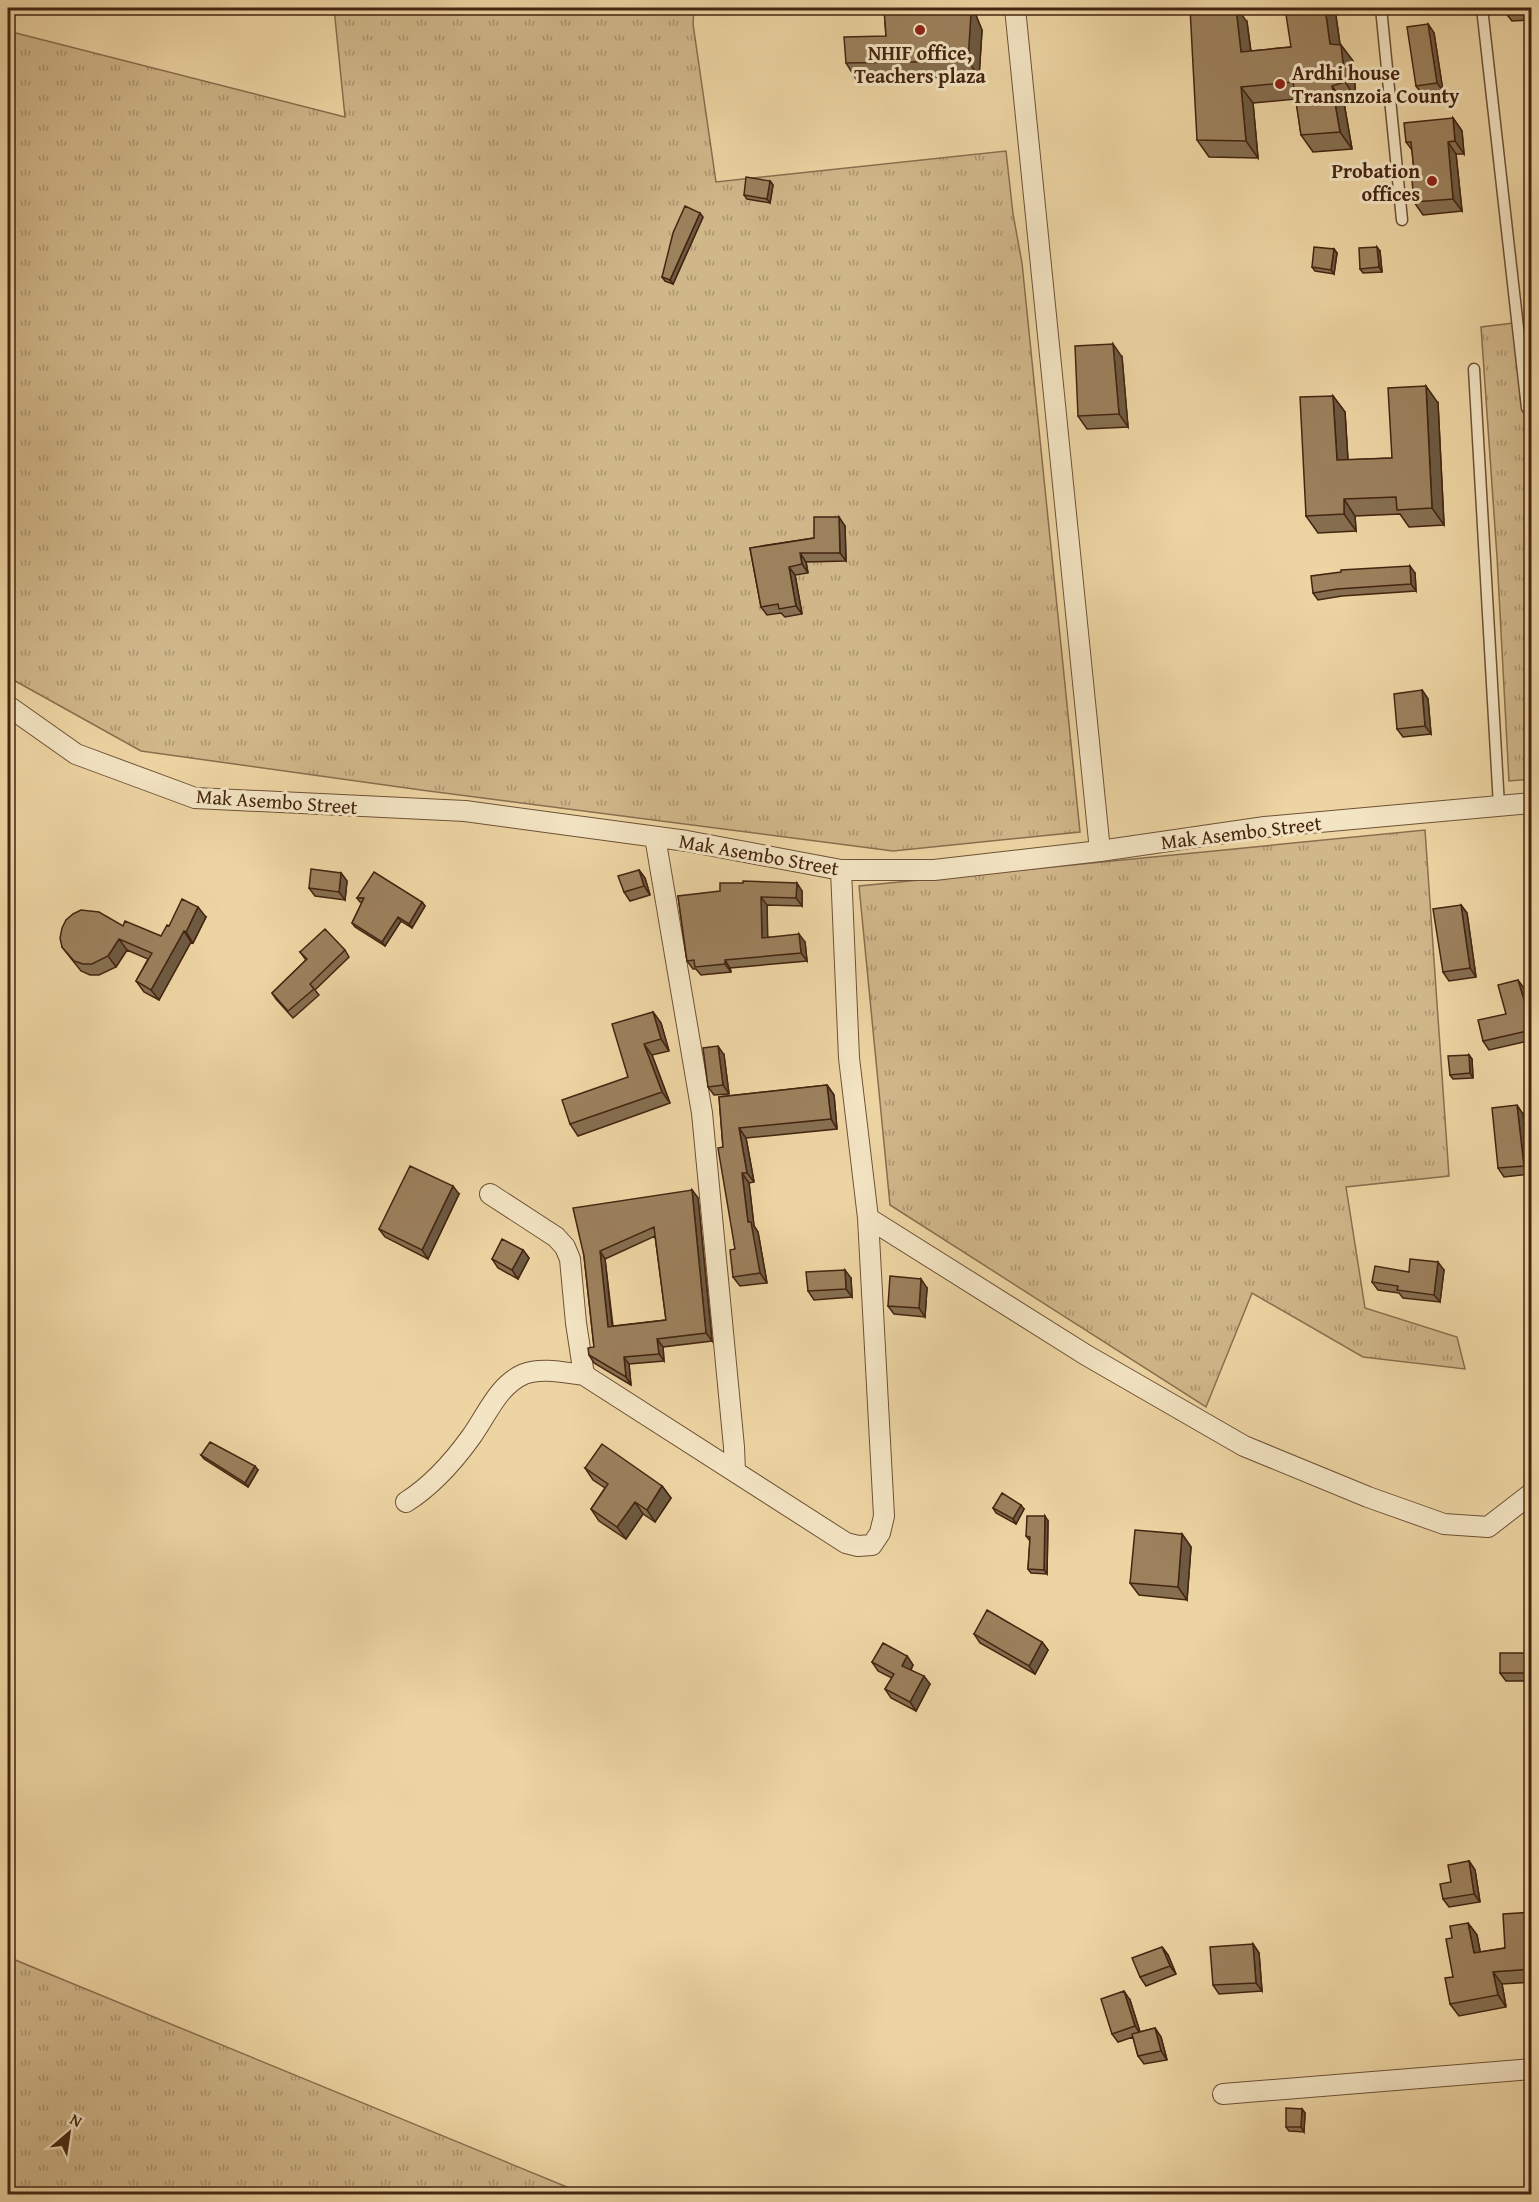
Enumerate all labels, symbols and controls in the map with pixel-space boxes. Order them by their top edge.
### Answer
marker: NHIF office, Teachers plaza [913,23,927,37]
place label: NHIF office, Teachers plaza [854,38,986,90]
place label: Ardhi house Transnzoia County [1292,58,1460,110]
marker: Ardhi house Transnzoia County [1273,77,1287,91]
place label: Probation offices [1331,156,1420,208]
marker: Probation offices [1425,174,1439,188]
street label: Mak Asembo Street [195,781,359,821]
street label: Mak Asembo Street [1159,808,1323,856]
street label: Mak Asembo Street [677,826,841,882]
north arrow [39,2103,99,2163]
text: N [66,2107,87,2133]

